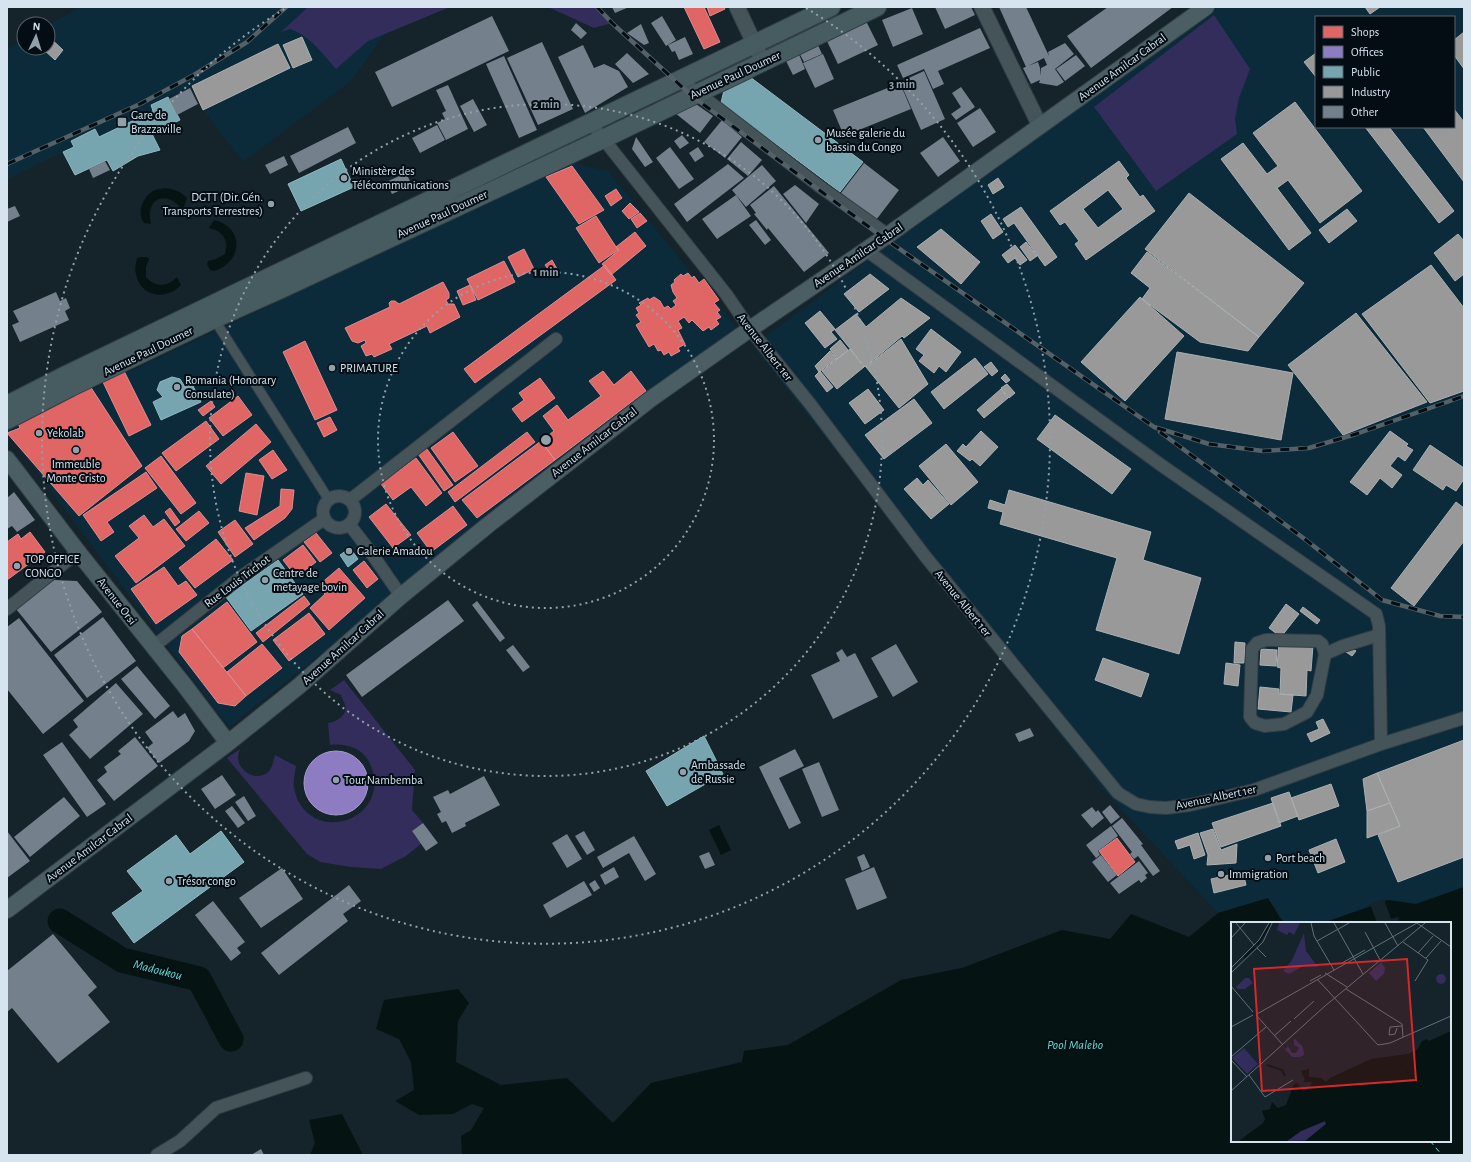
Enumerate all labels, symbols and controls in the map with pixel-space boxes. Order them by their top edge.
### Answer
north arrow [16,16,56,56]
legend [1315,16,1455,128]
text: N [32,21,41,32]
text: Shops [1351,26,1379,38]
street label: Avenue Amilcar Cabral [1076,31,1168,103]
text: Offices [1351,46,1384,58]
street label: Avenue Paul Doumer [688,49,782,101]
text: Public [1351,66,1380,78]
text: 3 min [889,78,915,90]
text: Industry [1351,86,1390,99]
text: 2 min [533,98,559,110]
text: Other [1351,106,1378,118]
place label: Gare de Brazzaville [131,109,181,135]
marker: Gare de Brazzaville [116,116,128,128]
place label: Musée galerie du bassin du Congo [826,127,905,153]
marker: Musée galerie du bassin du Congo [813,135,823,145]
place label: Ministère des Télécommunications [352,165,449,191]
marker: Ministère des Télécommunications [339,173,349,183]
street label: Avenue Paul Doumer [395,188,489,240]
place label: DGTT (Dir. Gén. Transports Terrestres) [162,191,263,217]
marker: DGTT (Dir. Gén. Transports Terrestres) [266,199,276,209]
street label: Avenue Amilcar Cabral [811,221,905,289]
text: 1 min [533,266,559,278]
street label: Avenue Albert 1er [735,311,795,383]
street label: Avenue Paul Doumer [101,324,195,378]
place label: PRIMATURE [340,362,398,374]
marker: PRIMATURE [327,363,337,373]
place label: Romania (Honorary Consulate) [185,374,276,400]
marker: Romania (Honorary Consulate) [172,382,182,392]
street label: Avenue Amilcar Cabral [549,405,639,479]
place label: Yekolab [47,427,84,439]
marker: Yekolab [34,428,44,438]
centre of rings [539,433,553,447]
marker: Immeuble Monte Cristo [71,445,81,455]
place label: Immeuble Monte Cristo [46,458,106,484]
place label: Galerie Amadou [357,545,433,557]
marker: Galerie Amadou [344,546,354,556]
street label: Rue Louis Trichot [202,552,272,609]
place label: TOP OFFICE CONGO [25,553,80,579]
marker: TOP OFFICE CONGO [12,561,22,571]
place label: Centre de metayage bovin [273,567,347,594]
street label: Avenue Albert 1er [933,567,993,639]
street label: Avenue Orsi [95,575,139,627]
marker: Centre de metayage bovin [260,575,270,585]
street label: Avenue Amilcar Cabral [300,607,386,687]
place label: Ambassade de Russie [691,759,745,785]
marker: Ambassade de Russie [678,767,688,777]
place label: Tour Nambemba [344,774,423,786]
marker: Tour Nambemba [331,775,341,785]
street label: Avenue Albert 1er [1175,783,1257,811]
street label: Avenue Amilcar Cabral [43,812,135,884]
place label: Port beach [1276,852,1325,864]
marker: Port beach [1263,853,1273,863]
place label: Immigration [1229,868,1288,880]
marker: Immigration [1216,869,1226,879]
place label: Trésor congo [177,875,236,887]
marker: Trésor congo [164,876,174,886]
inset map [1231,922,1451,1142]
water label: Madoukou [132,958,183,983]
water label: Pool Malebo [1047,1039,1103,1052]

